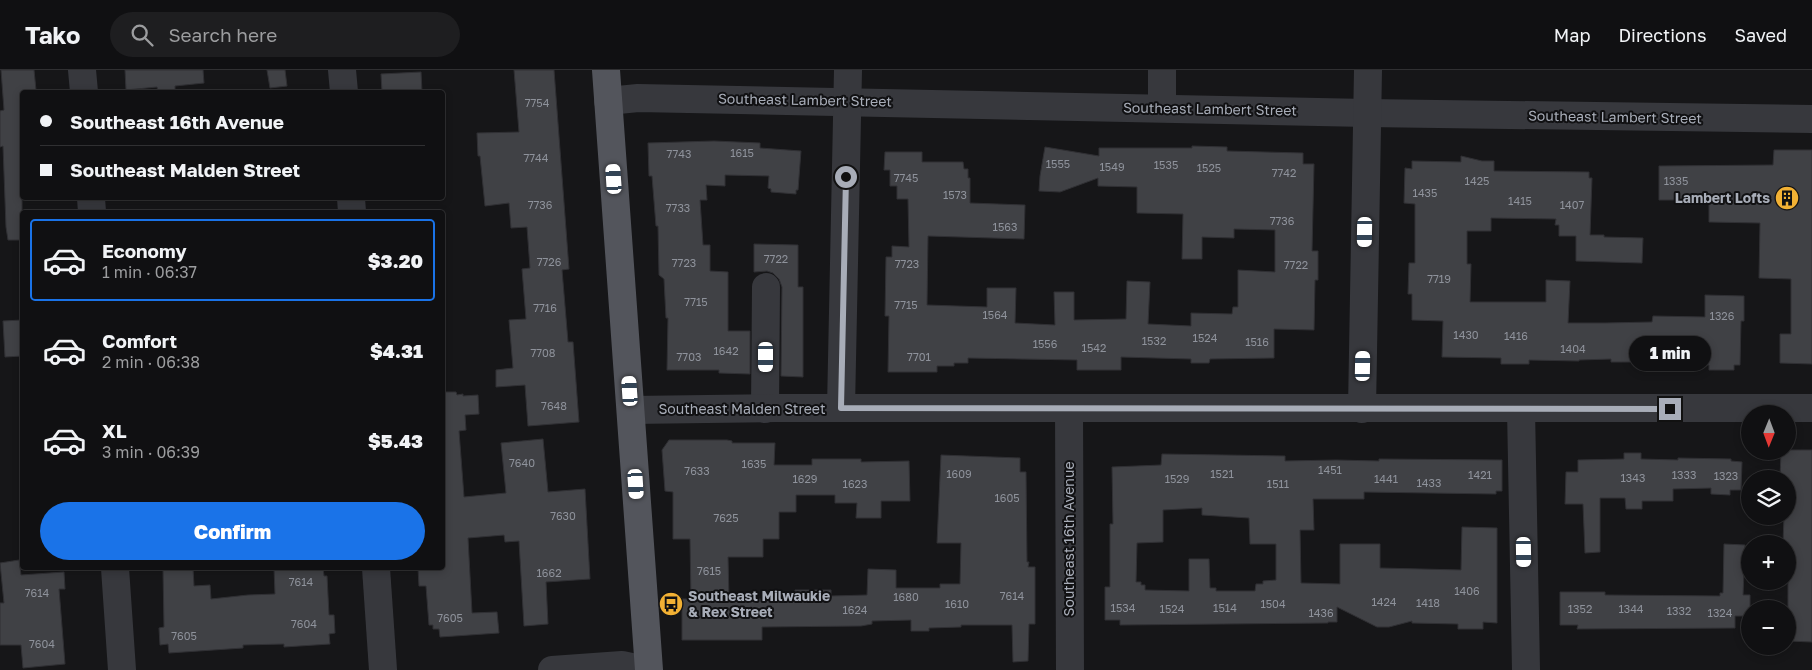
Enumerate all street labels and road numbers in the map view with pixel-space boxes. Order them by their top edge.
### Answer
street label: Southeast Lambert Street [718,89,892,110]
street label: Southeast Lambert Street [1123,98,1297,119]
street label: Southeast Lambert Street [1528,106,1702,127]
street label: Southeast Malden Street [658,400,826,417]
street label: Southeast 16th Avenue [1060,462,1077,616]

